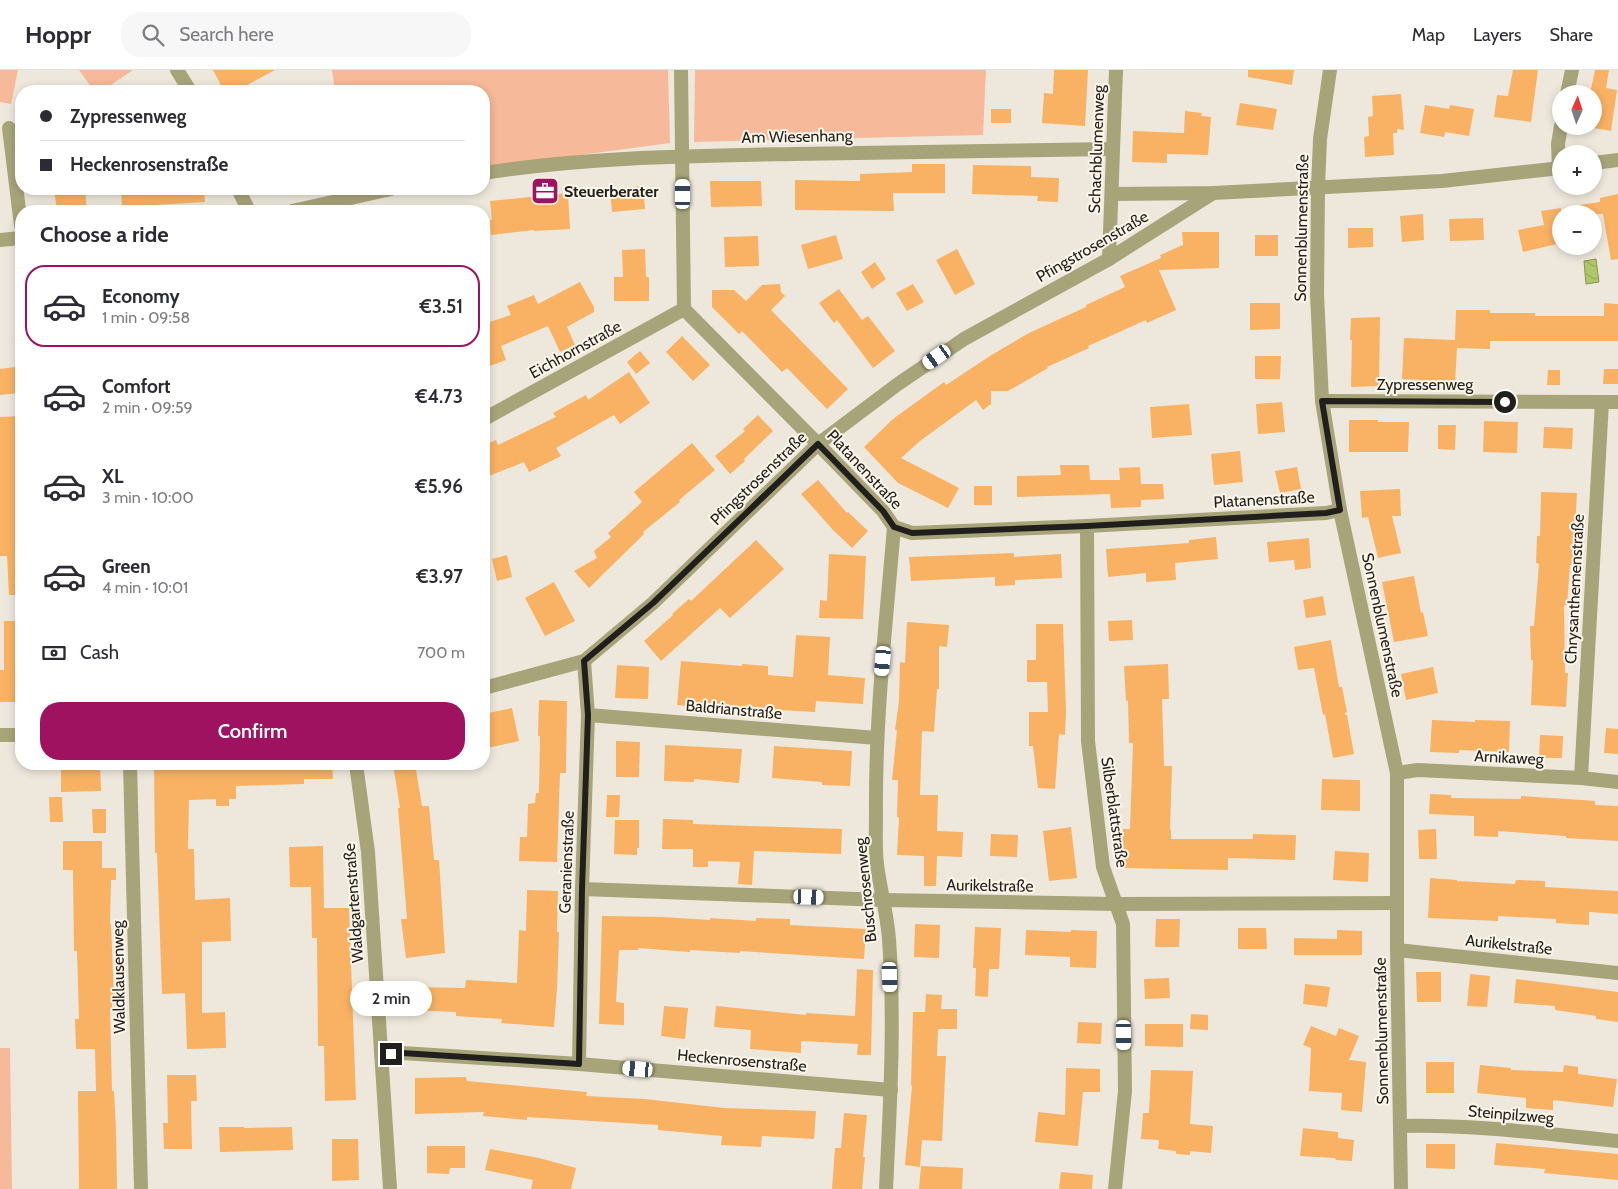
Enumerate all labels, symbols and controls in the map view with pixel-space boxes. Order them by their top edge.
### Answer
search box [121,12,471,57]
text: Hoppr [25,20,91,49]
icon: search [139,21,167,49]
text: Search here [179,23,274,46]
text: Map [1412,24,1445,46]
text: Layers [1473,24,1522,46]
text: Share [1550,24,1593,46]
street label: Schachblumenweg [1085,83,1108,214]
north arrow [1552,85,1602,135]
map controls [1552,85,1602,255]
text: Zypressenweg [70,105,186,128]
street label: Am Wiesenhang [741,126,854,147]
button: + [1552,145,1602,195]
text: Heckenrosenstraße [70,153,228,176]
street label: Sonnenblumenstraße [1291,154,1312,302]
office icon: Steuerberater [530,176,560,206]
car [675,179,690,209]
place label: Steuerberater [564,182,659,201]
button: − [1552,205,1602,255]
street label: Pfingstrosenstraße [1033,207,1152,286]
text: Choose a ride [40,221,169,248]
icon: car [42,284,87,329]
text: Economy [102,285,180,308]
text: €3.51 [419,295,463,318]
text: 1 min · 09:58 [102,308,190,327]
street label: Eichhornstraße [526,316,624,382]
car [920,342,953,372]
icon: car [42,374,87,419]
text: Comfort [102,375,171,398]
street label: Zypressenweg [1377,375,1474,394]
text: €4.73 [415,385,463,408]
route start [1494,391,1516,413]
text: 2 min · 09:59 [102,398,193,417]
street label: Platanenstraße [823,426,906,513]
street label: Pfingstrosenstraße [706,428,810,529]
icon: car [42,464,87,509]
text: XL [102,465,123,488]
text: €5.96 [415,475,463,498]
street label: Platanenstraße [1213,487,1315,512]
text: 3 min · 10:00 [102,488,194,507]
street label: Chrysanthemenstraße [1561,514,1588,664]
street label: Sonnenblumenstraße [1358,551,1407,699]
icon: car [42,554,87,599]
text: Green [102,555,151,578]
text: €3.97 [416,565,463,588]
text: 4 min · 10:01 [102,578,188,597]
icon: cash [40,639,68,667]
text: Cash [80,641,119,664]
text: 700 m [417,643,465,662]
car [874,645,891,677]
street label: Baldrianstraße [685,696,783,723]
button: Confirm [40,702,465,760]
street label: Arnikaweg [1474,746,1545,769]
street label: Silberblattstraße [1097,756,1132,869]
street label: Geranienstraße [555,810,578,914]
street label: Buschrosenweg [850,836,880,943]
street label: Waldgartenstraße [340,842,367,963]
street label: Aurikelstraße [946,875,1034,896]
car [793,889,824,905]
street label: Waldklausenweg [108,919,129,1034]
street label: Aurikelstraße [1465,930,1553,959]
street label: Sonnenblumenstraße [1371,957,1392,1105]
car [881,962,898,992]
callout: 2 min [350,982,432,1016]
text: 2 min [372,989,410,1008]
car [1116,1020,1131,1050]
route end [380,1043,402,1065]
street label: Heckenrosenstraße [676,1045,807,1076]
car [622,1060,653,1078]
street label: Steinpilzweg [1467,1101,1556,1128]

